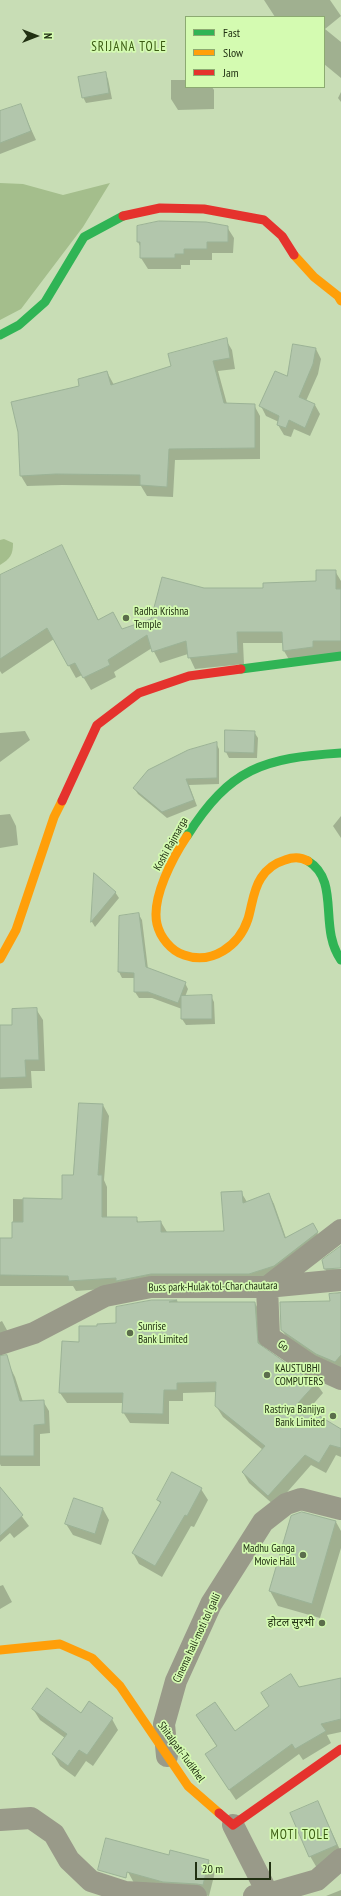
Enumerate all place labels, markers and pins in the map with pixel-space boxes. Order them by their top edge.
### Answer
place label: Radha Krishna Temple [134,605,188,631]
marker: Radha Krishna Temple [121,613,131,623]
place label: Sunrise Bank Limited [138,1320,188,1346]
marker: Sunrise Bank Limited [125,1328,135,1338]
place label: KAUSTUBHI COMPUTERS [275,1362,323,1388]
marker: KAUSTUBHI COMPUTERS [262,1370,272,1380]
place label: Rastriya Banijya Bank Limited [265,1403,325,1429]
marker: Rastriya Banijya Bank Limited [328,1411,338,1421]
place label: Madhu Ganga Movie Hall [243,1542,295,1568]
marker: Madhu Ganga Movie Hall [298,1550,308,1560]
place label: होटल सुरभी [267,1616,314,1630]
marker: होटल सुरभी [317,1618,327,1628]

